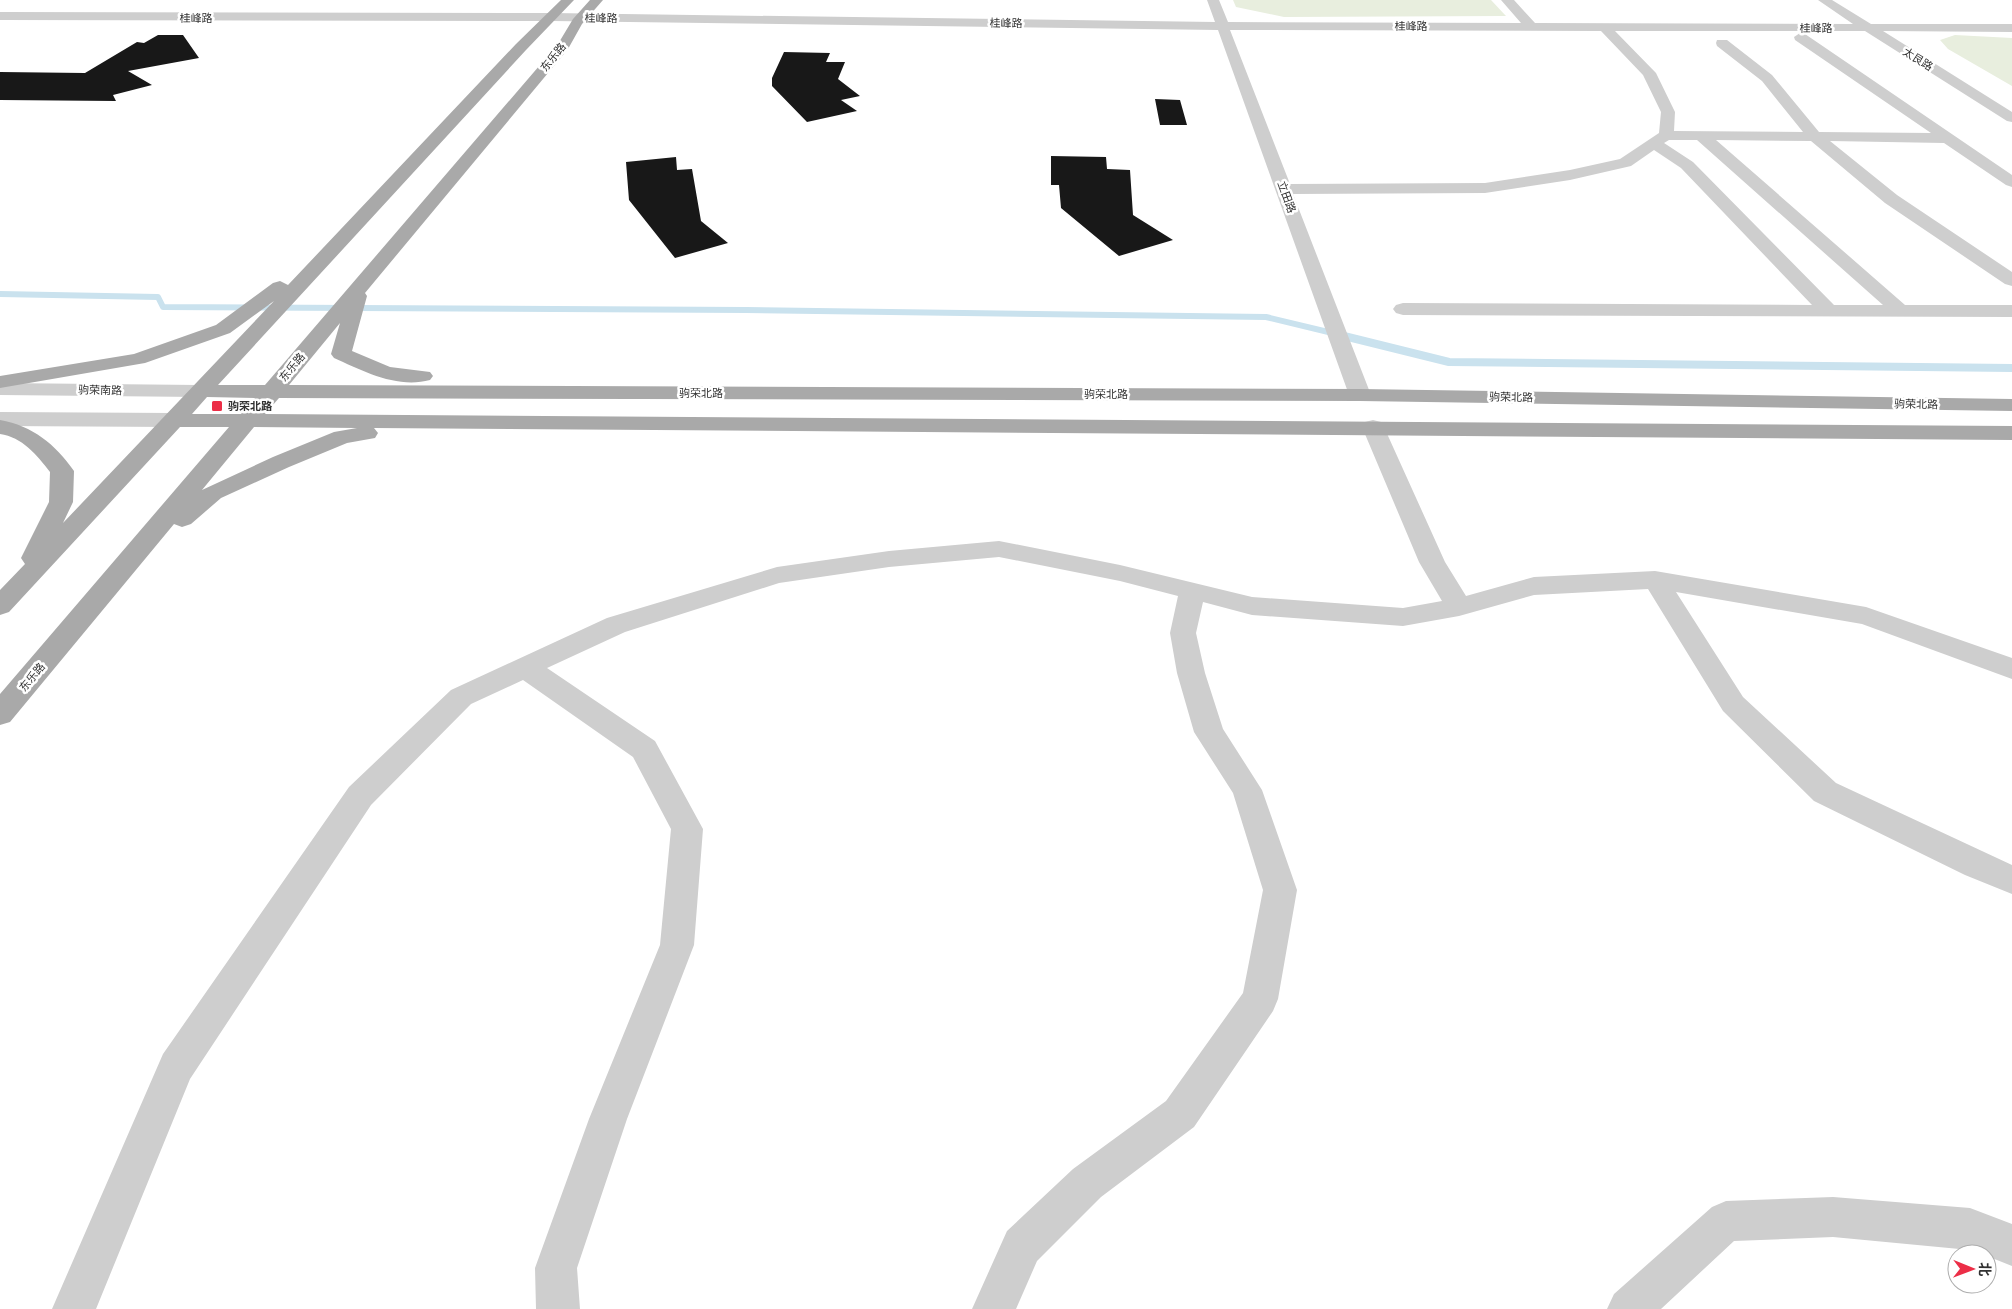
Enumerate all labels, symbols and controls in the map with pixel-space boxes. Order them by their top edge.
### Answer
street label: 桂峰路 [180,11,213,25]
street label: 桂峰路 [584,11,618,25]
street label: 桂峰路 [989,16,1023,30]
street label: 桂峰路 [1395,19,1428,33]
street label: 桂峰路 [1800,21,1833,35]
street label: 东乐路 [537,40,569,74]
street label: 太艮路 [1900,44,1936,74]
street label: 立田路 [1275,179,1299,215]
street label: 东乐路 [276,350,308,384]
street label: 驹荣南路 [78,383,122,397]
street label: 驹荣北路 [679,386,723,400]
street label: 驹荣北路 [1084,387,1128,401]
street label: 驹荣北路 [1489,390,1533,404]
street label: 驹荣北路 [1894,397,1938,411]
marker: 驹荣北路 [210,399,224,413]
place label: 驹荣北路 [228,399,273,413]
street label: 东乐路 [16,660,48,694]
north arrow [1947,1244,1997,1294]
text: 北 [1976,1262,1994,1276]

